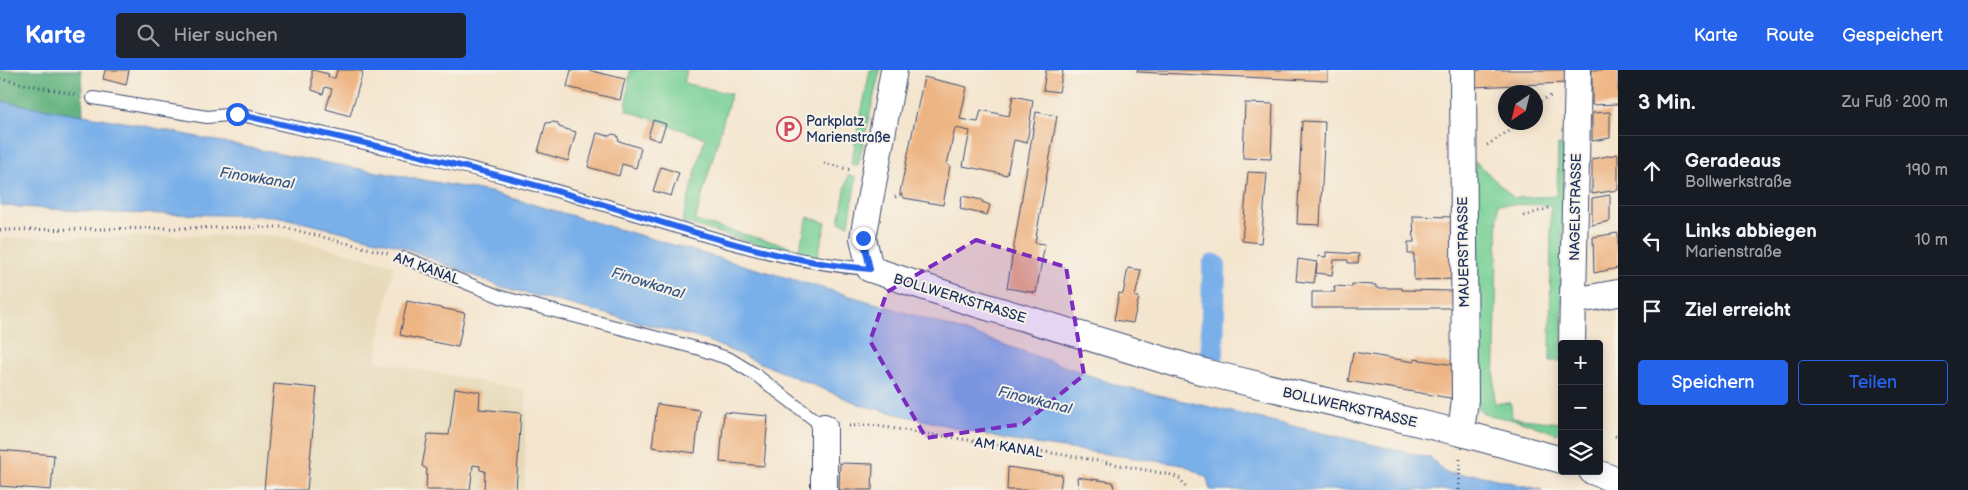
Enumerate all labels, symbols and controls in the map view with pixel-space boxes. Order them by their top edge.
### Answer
search box [116,13,466,58]
text: Karte [25,21,86,50]
icon: search [134,21,162,49]
text: Hier suchen [174,24,278,47]
text: Karte [1694,25,1738,46]
text: Route [1766,25,1814,46]
text: Gespeichert [1842,25,1943,46]
north arrow [1498,85,1543,130]
text: 3 Min. [1638,90,1696,115]
text: Zu Fuß · 200 m [1842,93,1948,112]
route start [226,103,249,126]
place label: Parkplatz Marienstraße [806,113,891,146]
parking icon: Parkplatz Marienstraße [776,116,802,142]
text: Geradeaus [1685,150,1781,173]
street label: NAGELSTRASSE [1566,153,1585,261]
icon: ahead [1638,157,1666,185]
text: 190 m [1906,161,1948,180]
water label: Finowkanal [218,163,296,194]
text: Bollwerkstraße [1685,173,1792,192]
street label: MAUERSTRASSE [1454,196,1473,308]
text: Links abbiegen [1685,220,1817,243]
route end [852,227,875,250]
icon: left [1638,227,1666,255]
text: 10 m [1915,231,1948,250]
text: Marienstraße [1685,243,1782,262]
street label: AM KANAL [391,249,462,288]
water label: Finowkanal [609,263,687,304]
street label: BOLLWERKSTRASSE [891,270,1028,327]
icon: arrive [1638,297,1666,325]
text: Ziel erreicht [1685,299,1791,322]
map controls [1558,340,1603,475]
button: + [1558,340,1603,385]
button: Speichern [1638,360,1788,405]
button: Teilen [1798,360,1948,405]
water label: Finowkanal [996,382,1074,419]
street label: BOLLWERKSTRASSE [1281,384,1419,431]
button: − [1558,385,1603,430]
button: layers [1558,430,1603,475]
street label: AM KANAL [973,434,1044,461]

